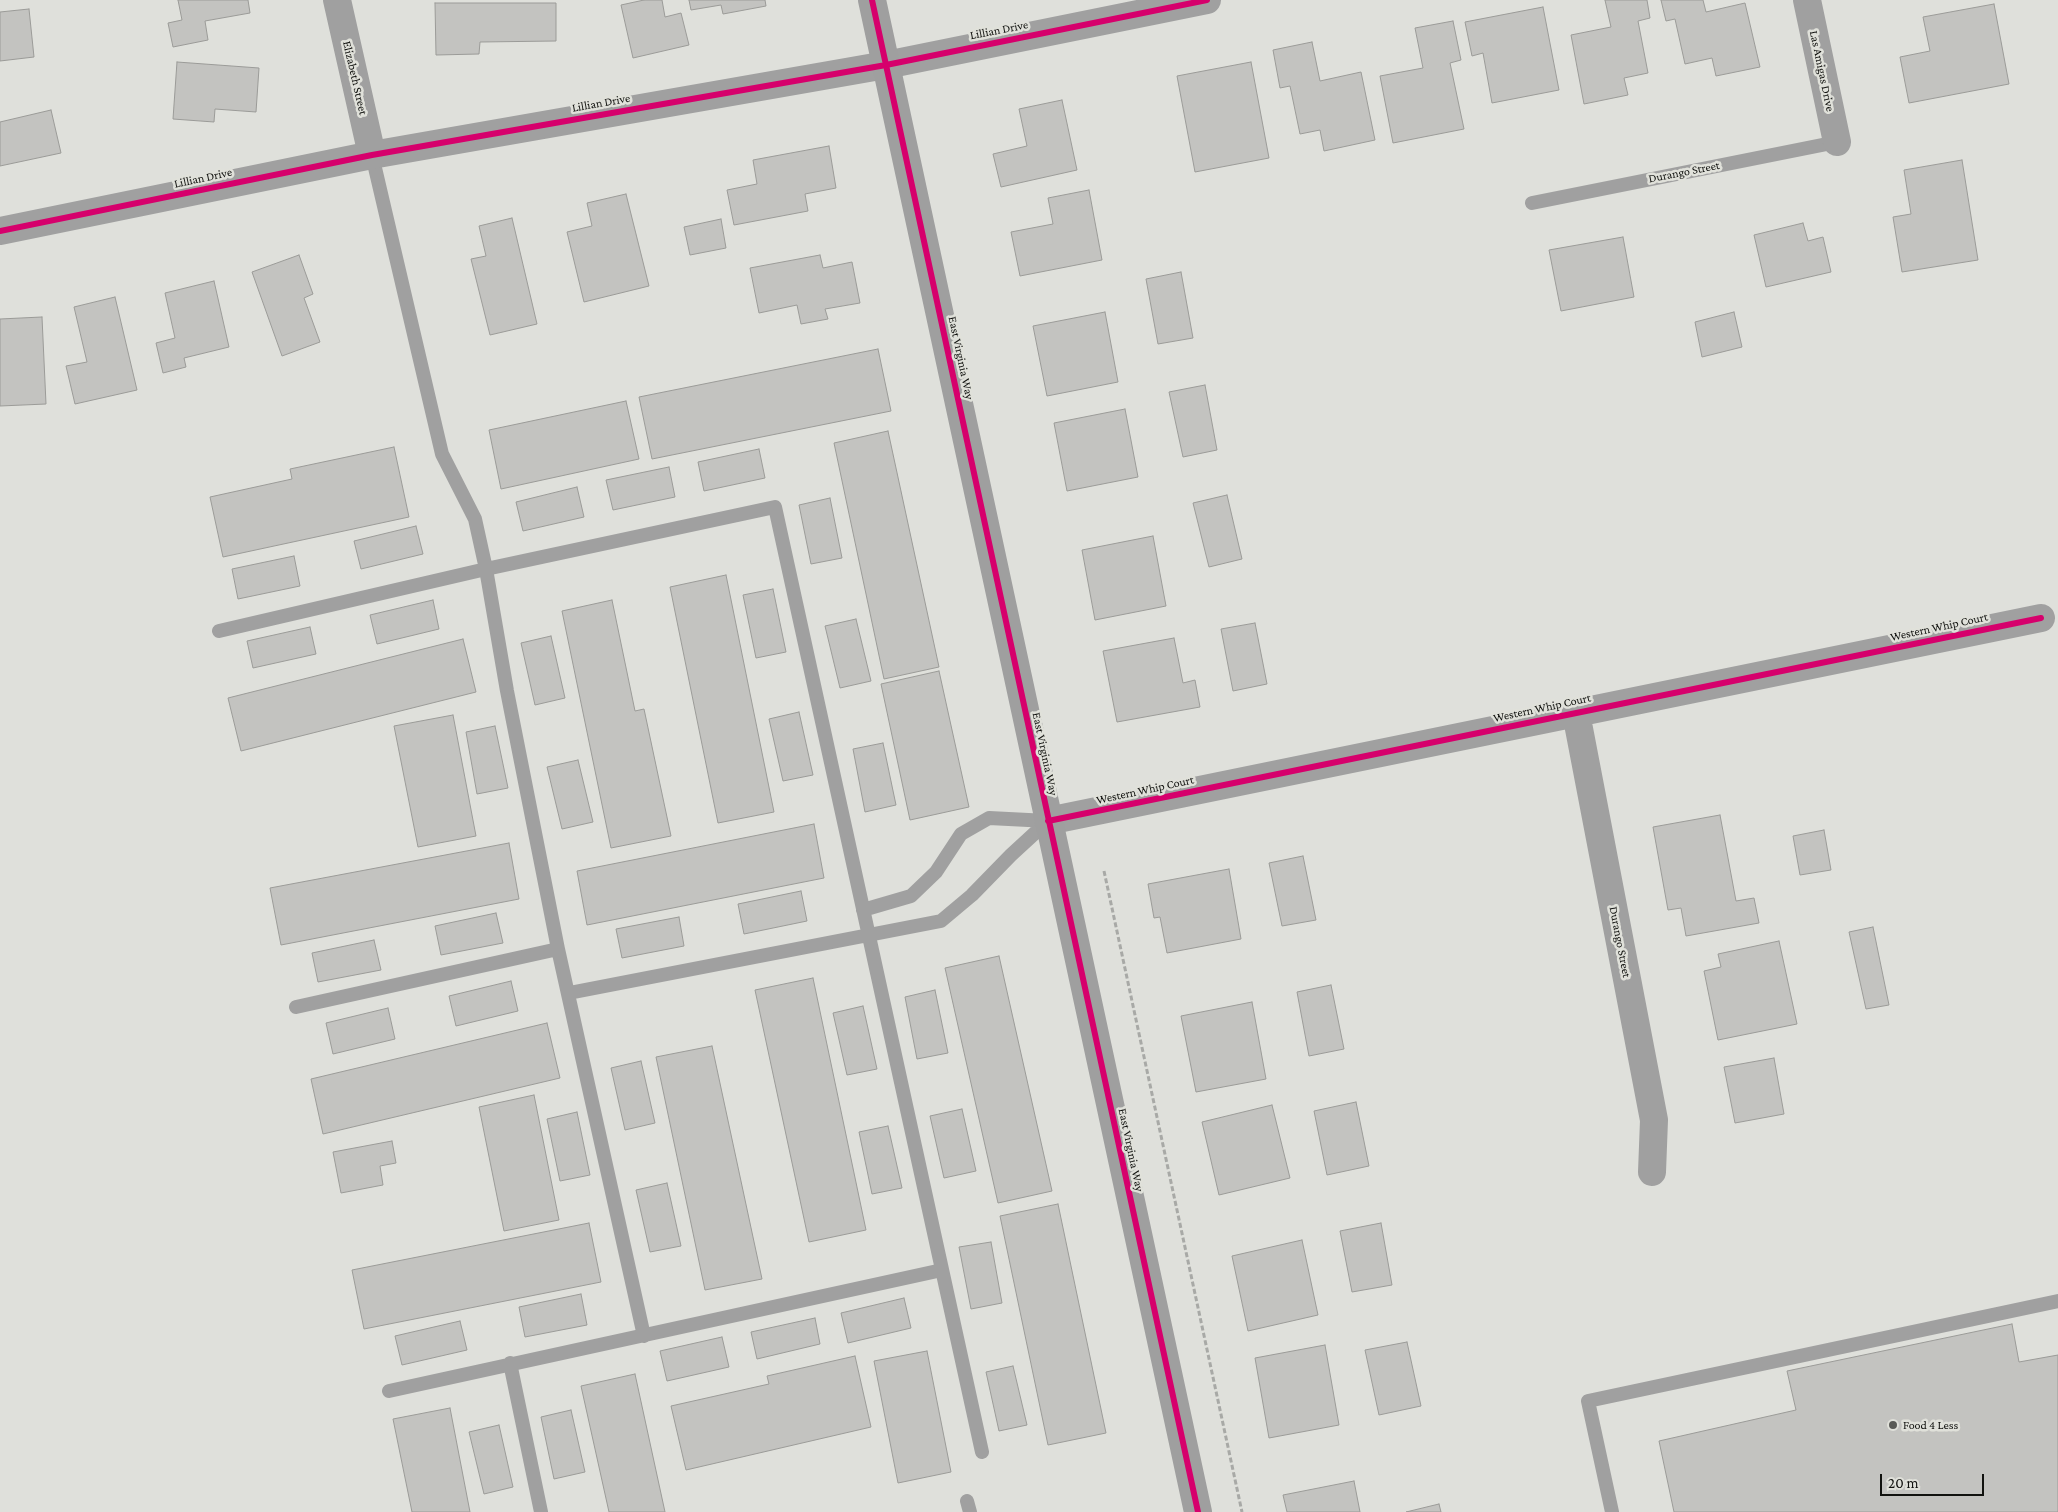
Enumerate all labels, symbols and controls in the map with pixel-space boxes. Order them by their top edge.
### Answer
street label: Lillian Drive [969,17,1029,43]
street label: Las Amigas Drive [1806,29,1838,113]
street label: Elizabeth Street [339,40,371,116]
street label: Lillian Drive [571,91,631,115]
street label: Durango Street [1647,158,1721,186]
street label: Lillian Drive [173,165,233,191]
street label: East Virginia Way [945,315,977,401]
street label: Western Whip Court [1889,610,1989,644]
street label: Western Whip Court [1492,691,1592,725]
street label: East Virginia Way [1029,711,1061,797]
street label: Western Whip Court [1095,773,1195,807]
street label: Durango Street [1606,905,1634,979]
street label: East Virginia Way [1115,1107,1147,1193]
place label: Food 4 Less [1903,1418,1958,1432]
marker: Food 4 Less [1887,1419,1899,1431]
scale bar [1883,1464,1987,1496]
text: 20 m [1888,1475,1919,1491]

